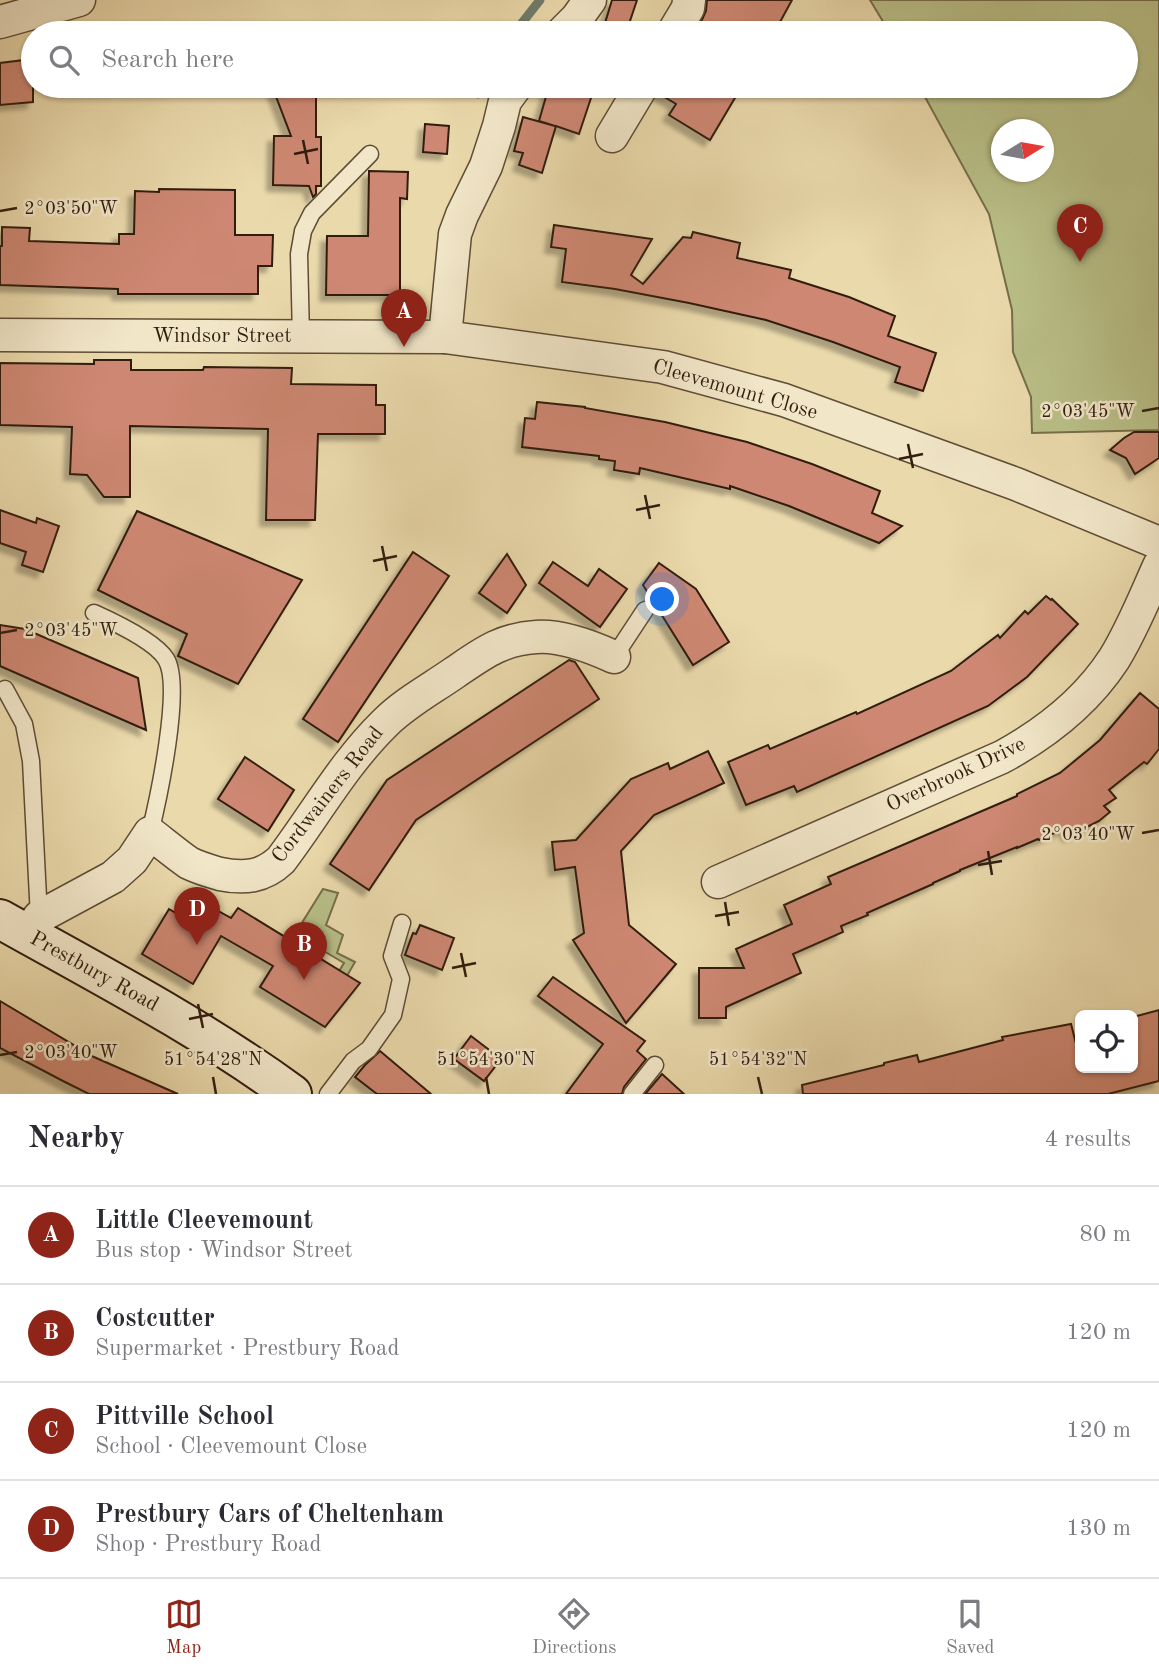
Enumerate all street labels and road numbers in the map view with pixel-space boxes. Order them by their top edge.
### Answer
street label: Windsor Street [152,326,292,347]
street label: Cleevemount Close [650,356,820,424]
street label: Cordwainers Road [268,723,388,867]
street label: Overbrook Drive [883,734,1029,816]
street label: Prestbury Road [26,928,162,1016]

